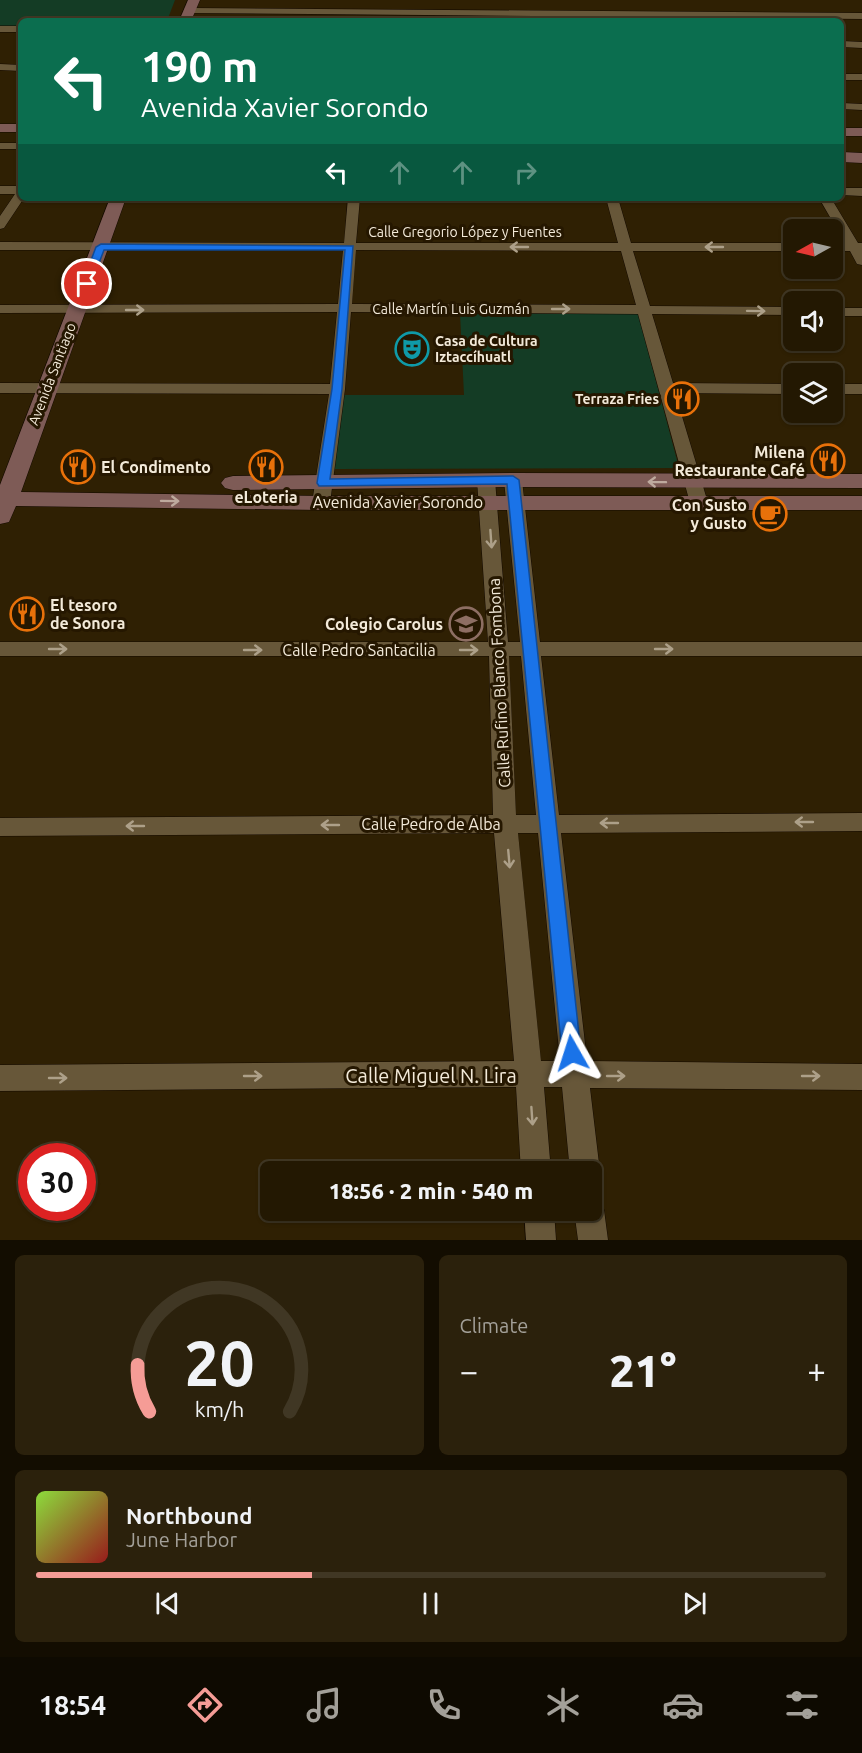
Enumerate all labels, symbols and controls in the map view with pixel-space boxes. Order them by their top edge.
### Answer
icon: left [42,42,120,120]
text: 190 m [141,43,258,90]
text: Avenida Xavier Sorondo [141,92,428,122]
icon: left [320,156,353,189]
icon: ahead [383,156,416,189]
icon: ahead [446,156,479,189]
icon: right [509,156,542,189]
north arrow [783,219,843,279]
map controls [783,219,843,423]
street label: Calle Gregorio López y Fuentes [368,224,562,240]
one-way arrow [510,241,530,253]
one-way arrow [705,241,725,253]
pin [61,258,112,309]
icon: arrive [70,267,103,300]
button: sound [783,291,843,351]
street label: Calle Martín Luis Guzmán [372,301,530,317]
one-way arrow [550,303,570,315]
one-way arrow [124,304,144,316]
one-way arrow [745,305,765,317]
street label: Avenida Santiago [25,321,79,427]
theatre icon: Casa de Cultura Iztaccíhuatl [394,331,430,367]
place label: Casa de Cultura Iztaccíhuatl [435,333,538,365]
button: layers [783,363,843,423]
restaurant icon: Terraza Fries [664,381,700,417]
place label: Terraza Fries [575,391,659,407]
place label: Milena Restaurante Café [674,443,805,479]
restaurant icon: Milena Restaurante Café [810,443,846,479]
restaurant icon: El Condimento [60,449,96,485]
restaurant icon: eLoteria [248,449,284,485]
place label: El Condimento [101,458,211,476]
one-way arrow [647,476,667,487]
place label: eLoteria [234,488,298,506]
street label: Avenida Xavier Sorondo [313,493,483,511]
one-way arrow [160,495,180,506]
place label: Con Susto y Gusto [672,496,747,532]
cafe icon: Con Susto y Gusto [752,496,788,532]
one-way arrow [486,528,497,548]
street label: Calle Rufino Blanco Fombona [485,578,513,788]
restaurant icon: El tesoro de Sonora [9,596,45,632]
place label: El tesoro de Sonora [50,596,125,632]
school or university icon: Colegio Carolus [448,606,484,642]
place label: Colegio Carolus [325,615,443,633]
street label: Calle Pedro Santacilia [282,641,436,659]
one-way arrow [48,643,68,655]
one-way arrow [243,644,263,656]
one-way arrow [459,644,479,656]
one-way arrow [654,644,674,655]
street label: Calle Pedro de Alba [361,815,501,833]
one-way arrow [794,816,814,828]
one-way arrow [599,817,619,829]
one-way arrow [320,819,340,831]
one-way arrow [125,820,145,832]
one-way arrow [504,849,515,869]
position arrow [540,1021,604,1085]
street label: Calle Miguel N. Lira [345,1064,517,1087]
one-way arrow [243,1070,263,1082]
one-way arrow [606,1070,626,1082]
one-way arrow [801,1070,821,1082]
one-way arrow [48,1072,68,1084]
one-way arrow [527,1106,538,1126]
speed limit sign: 30 [18,1143,96,1221]
text: 18:56 · 2 min · 540 m [329,1178,533,1203]
text: Climate [460,1314,528,1337]
text: 20 [184,1328,254,1398]
text: 21° [609,1345,676,1396]
text: − [460,1352,478,1389]
text: + [807,1352,826,1389]
text: km/h [194,1397,244,1421]
text: Northbound [126,1503,252,1528]
text: June Harbor [126,1528,237,1551]
icon: previous [151,1587,184,1620]
icon: pause [414,1587,447,1620]
icon: next [678,1587,711,1620]
icon: directions [184,1684,226,1726]
icon: music [303,1684,345,1726]
icon: phone [423,1684,465,1726]
icon: climate [542,1684,584,1726]
icon: car [662,1684,704,1726]
icon: filters [781,1684,823,1726]
text: 18:54 [39,1690,106,1720]

